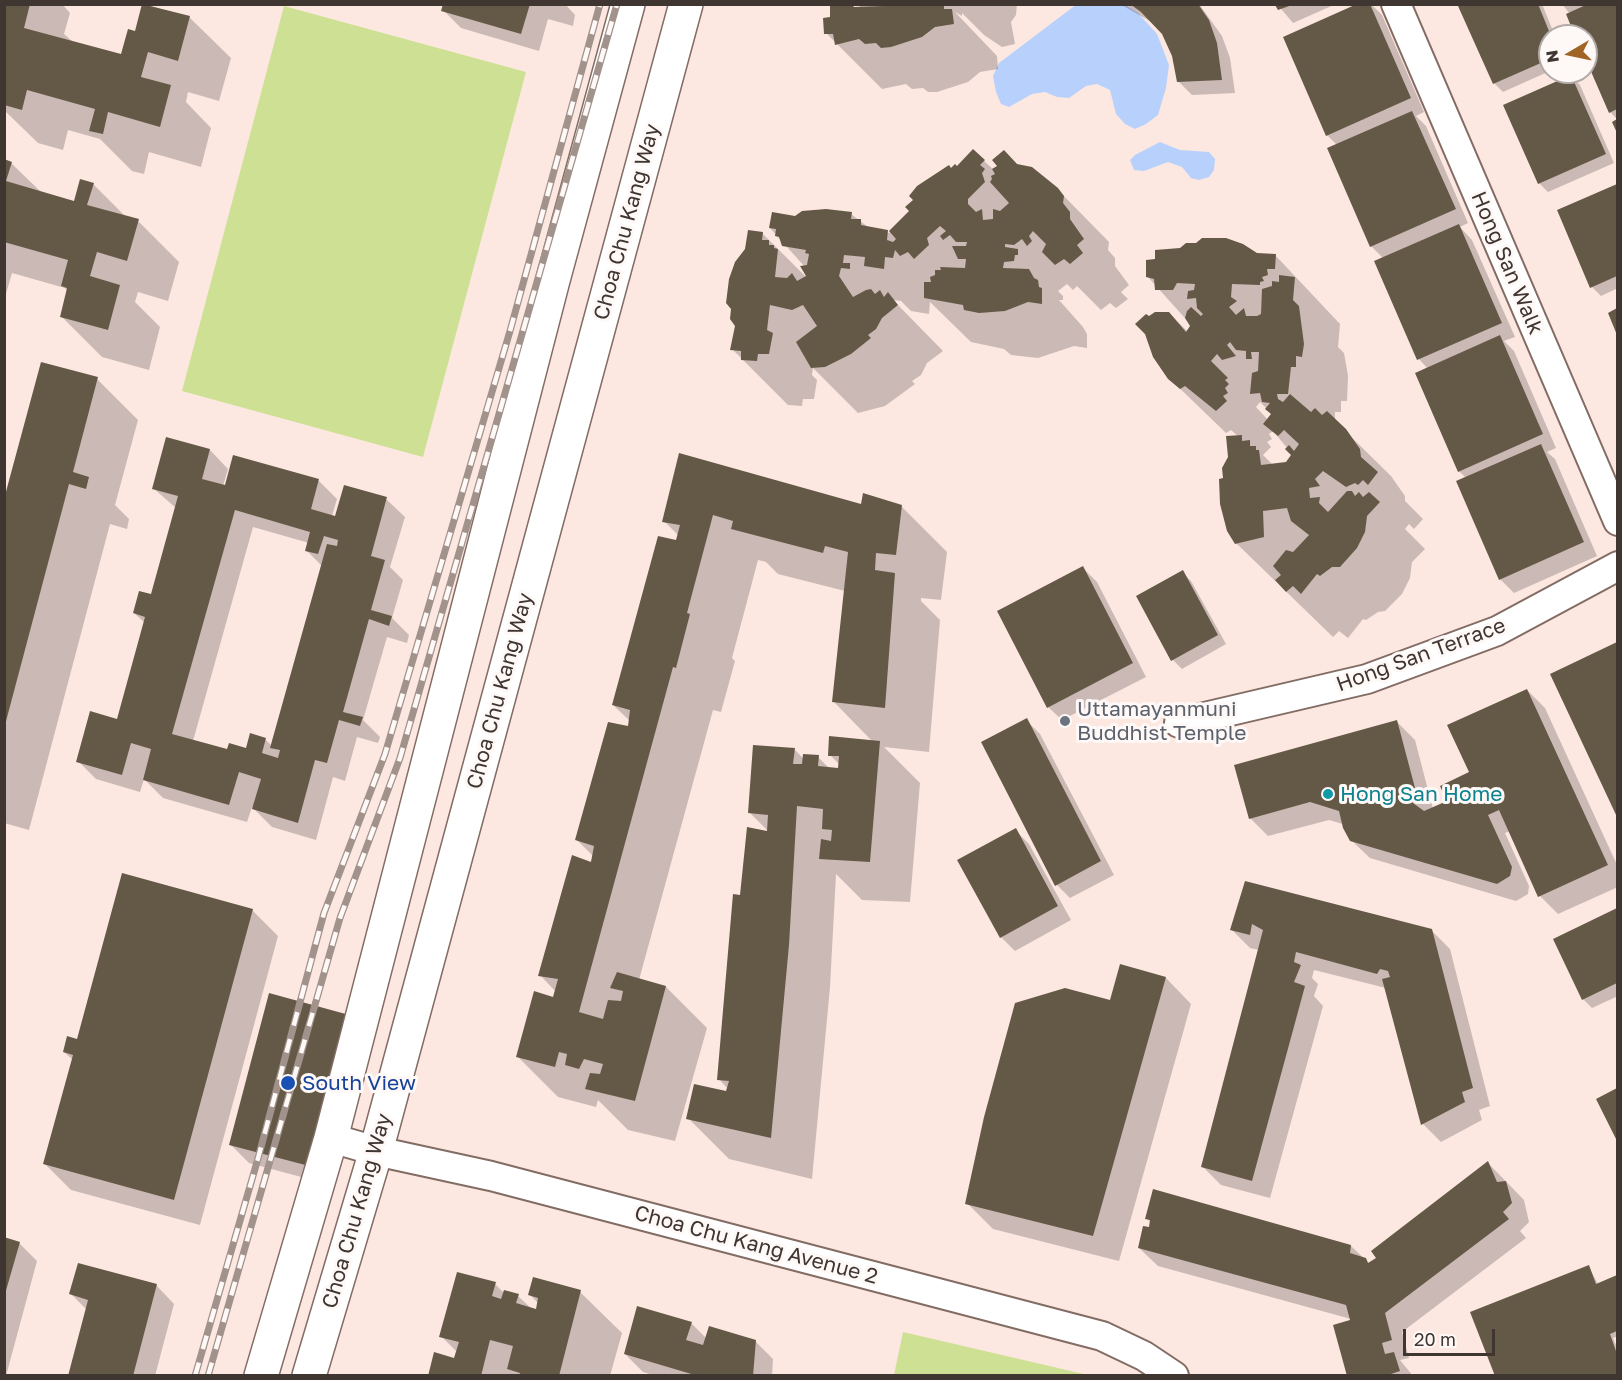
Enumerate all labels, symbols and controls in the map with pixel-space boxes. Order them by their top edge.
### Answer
north arrow [1538,24,1598,84]
text: N [1541,49,1563,64]
street label: Choa Chu Kang Way [589,121,665,323]
street label: Hong San Walk [1466,188,1548,338]
street label: Choa Chu Kang Way [462,590,538,792]
street label: Hong San Terrace [1333,613,1509,697]
place label: Uttamayanmuni Buddhist Temple [1077,696,1246,746]
marker: Uttamayanmuni Buddhist Temple [1058,714,1072,728]
place label: Hong San Home [1340,781,1502,807]
marker: Hong San Home [1321,787,1335,801]
place label: South View [302,1070,416,1096]
marker: South View [279,1074,297,1092]
street label: Choa Chu Kang Way [317,1111,397,1311]
street label: Choa Chu Kang Avenue 2 [632,1200,880,1290]
scale bar [1406,1317,1498,1355]
text: 20 m [1414,1328,1456,1350]

